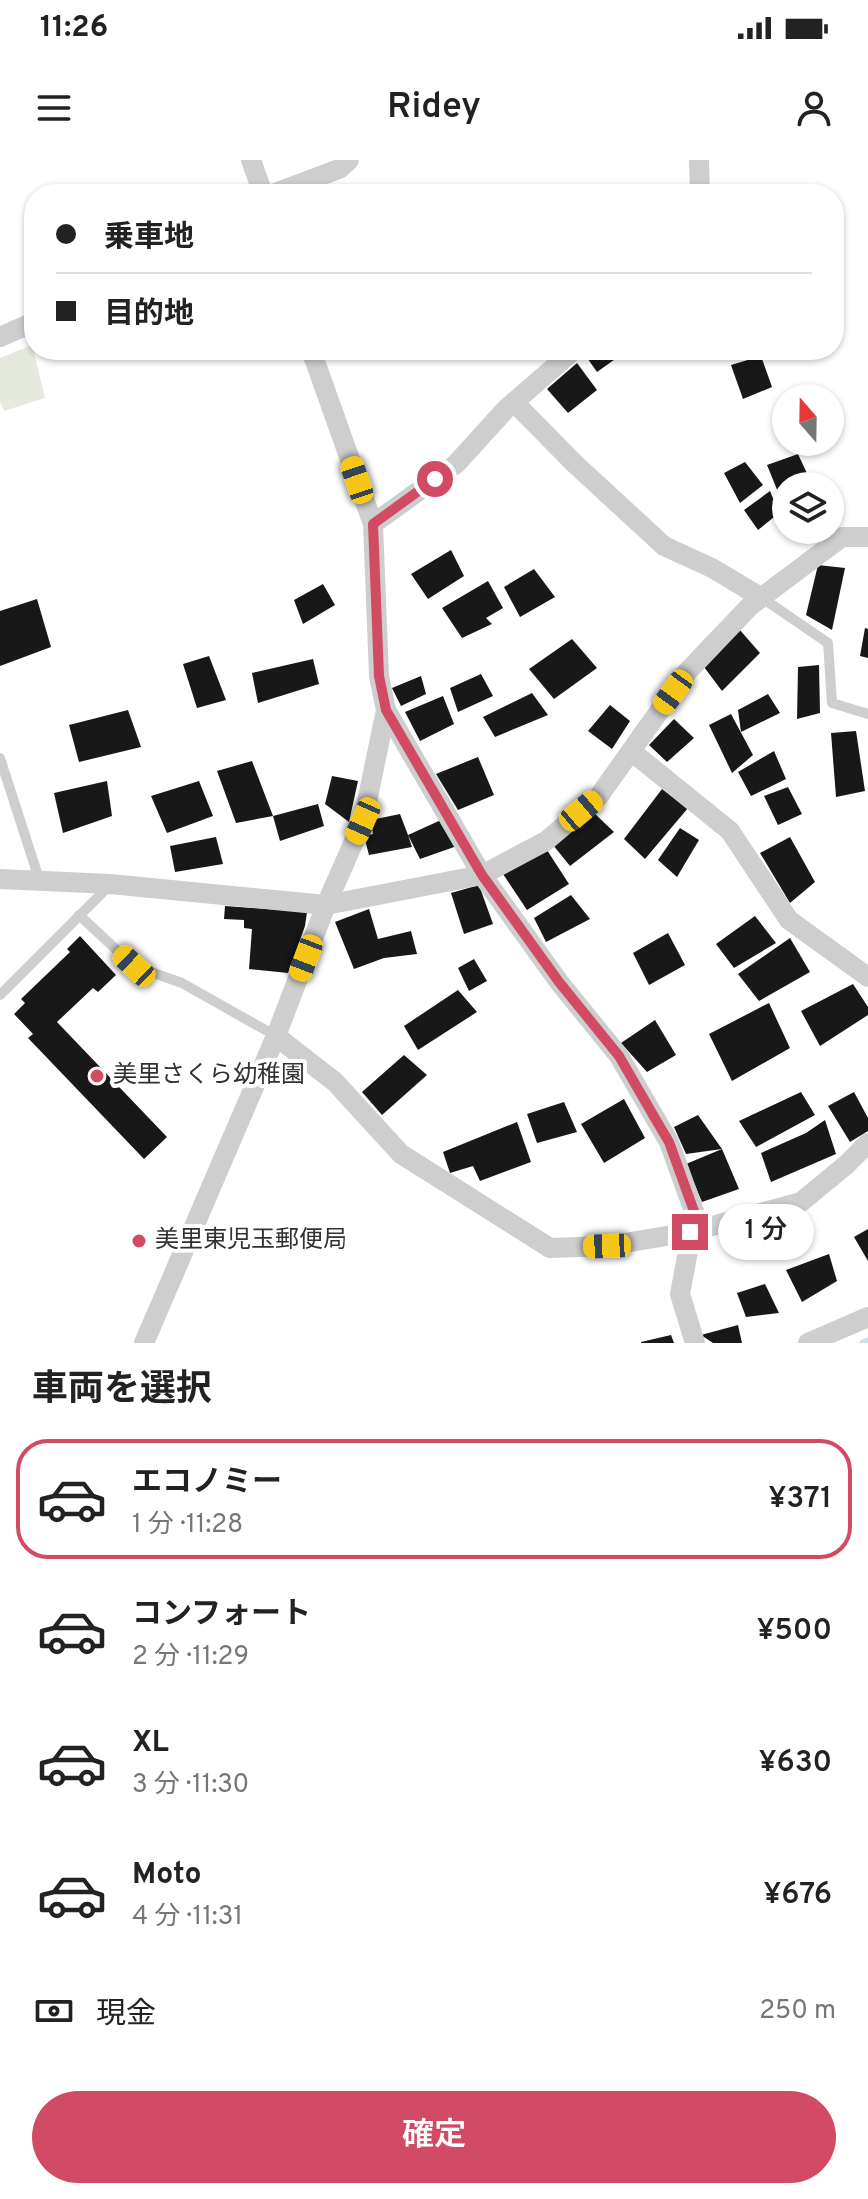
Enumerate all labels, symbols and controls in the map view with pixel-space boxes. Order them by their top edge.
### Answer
text: 11:26 [40,10,108,47]
text: Ridey [387,85,481,131]
icon: menu [32,86,76,130]
icon: person [792,86,836,130]
text: 乗車地 [104,220,194,257]
text: 目的地 [104,297,194,334]
north arrow [772,384,844,456]
map controls [772,384,844,544]
car [338,453,376,507]
route start [417,461,453,497]
button: layers [772,472,844,544]
car [649,666,697,718]
car [555,786,607,836]
car [342,794,384,848]
car [286,931,326,985]
car [108,941,160,991]
place label: 美里さくら幼稚園 [113,1061,305,1091]
marker: 美里さくら幼稚園 [88,1067,106,1085]
callout: 1 分 [718,1204,814,1260]
route end [672,1214,708,1250]
text: 1 分 [745,1215,787,1248]
place label: 美里東児玉郵便局 [155,1226,347,1256]
marker: 美里東児玉郵便局 [130,1232,148,1250]
car [583,1233,631,1259]
text: 車両を選択 [32,1368,212,1414]
icon: car [36,1463,108,1535]
text: エコノミー [132,1465,282,1502]
text: ¥371 [768,1481,832,1518]
text: 1 分 · 11:28 [132,1509,243,1542]
icon: car [36,1595,108,1667]
text: コンフォート [132,1597,311,1634]
text: ¥500 [757,1613,832,1650]
text: 2 分 · 11:29 [132,1641,249,1674]
text: XL [132,1725,169,1762]
icon: car [36,1727,108,1799]
text: ¥630 [759,1745,832,1782]
text: 3 分 · 11:30 [132,1769,249,1802]
text: Moto [132,1857,202,1894]
icon: car [36,1859,108,1931]
text: ¥676 [763,1877,832,1914]
text: 4 分 · 11:31 [132,1901,243,1934]
icon: cash [32,1989,76,2033]
text: 250 m [759,1995,836,2028]
text: 現金 [96,1997,156,2034]
button: 確定 [32,2091,836,2183]

